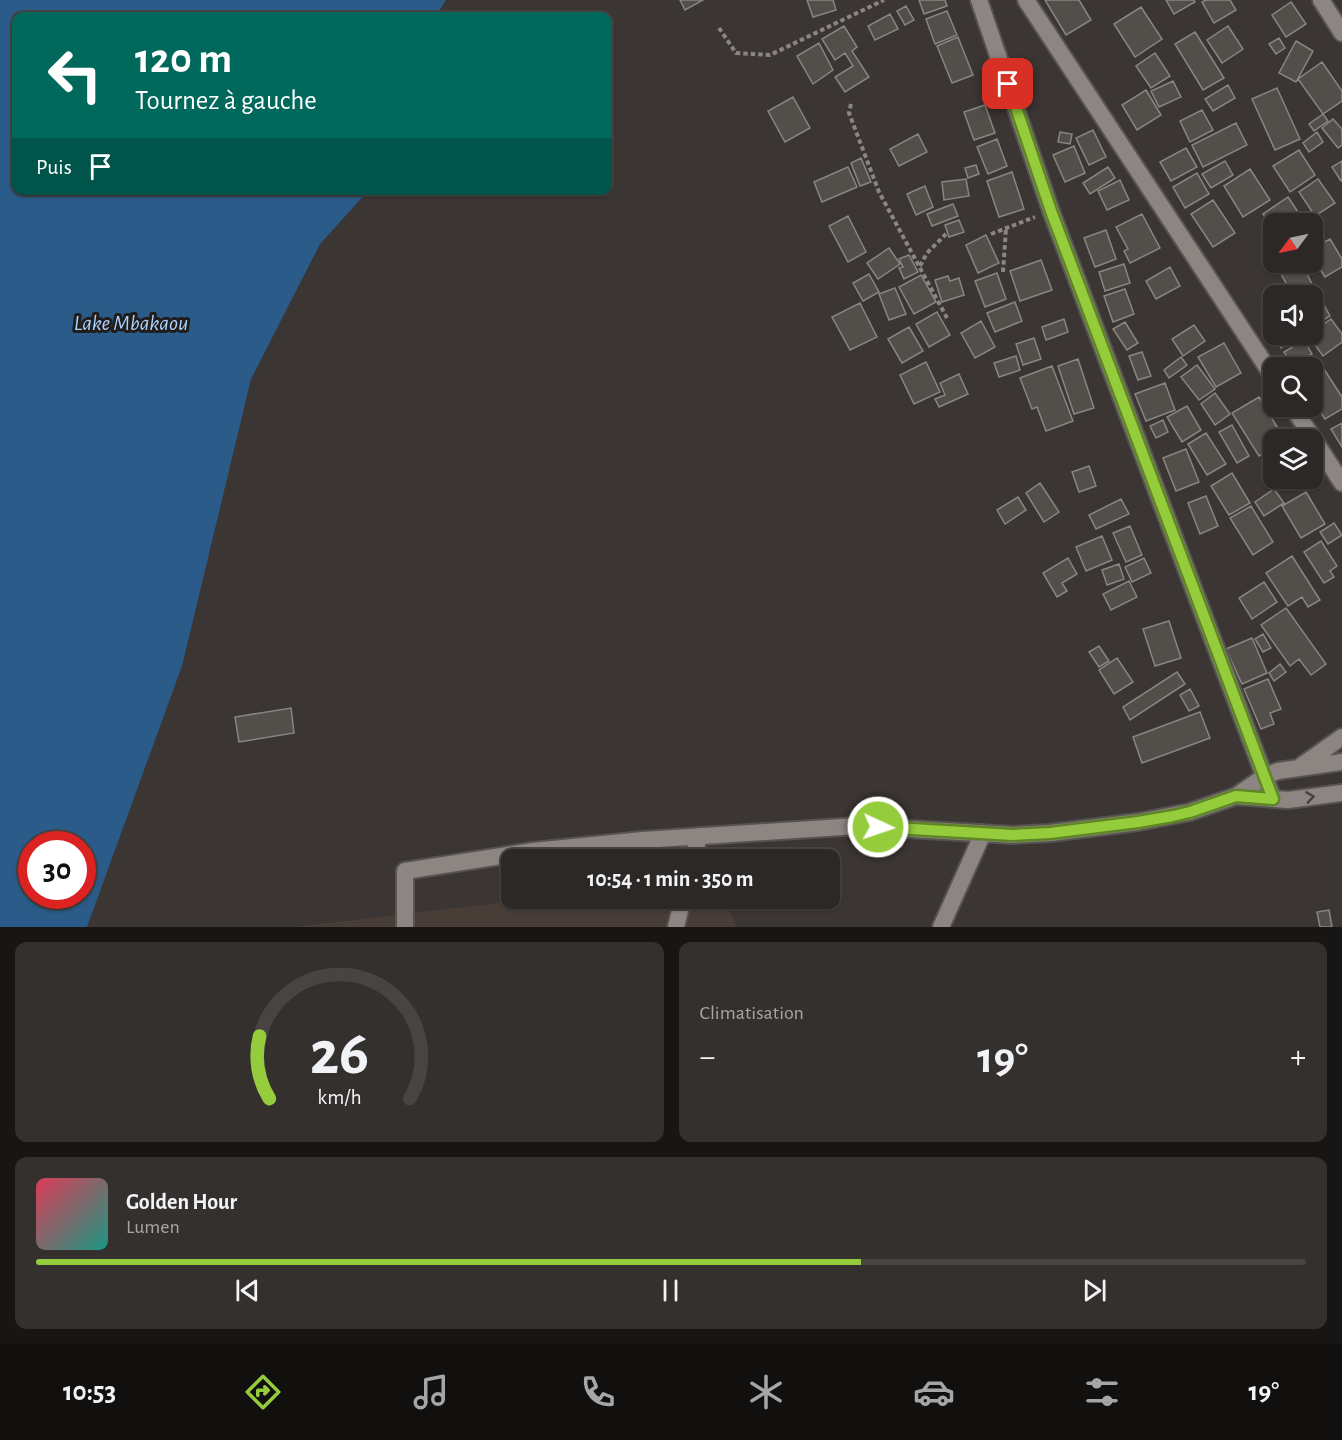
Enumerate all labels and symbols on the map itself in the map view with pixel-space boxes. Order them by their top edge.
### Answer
pin [982,58,1033,109]
north arrow [1263,213,1323,273]
water label: Lake Mbakaou [74,312,188,334]
one-way arrow [1306,791,1315,804]
position arrow [846,795,910,859]
speed limit sign: 30 [18,831,96,909]

